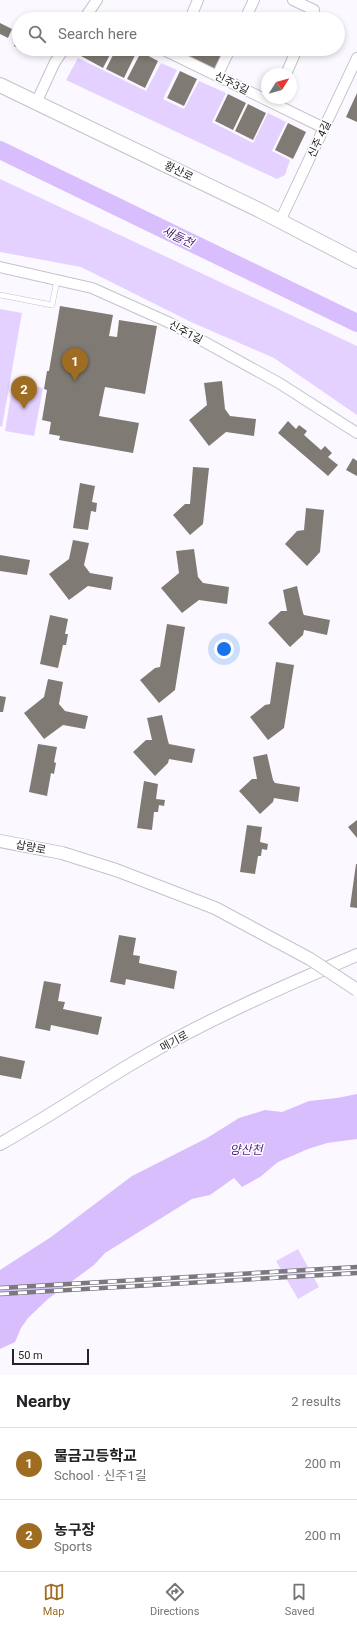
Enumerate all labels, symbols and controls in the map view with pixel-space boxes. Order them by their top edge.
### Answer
search box [12,12,345,56]
icon: search [26,23,48,45]
text: Search here [58,25,137,43]
north arrow [261,68,297,104]
street label: 신주3길 [213,70,251,97]
street label: 신주 4길 [305,119,334,160]
street label: 황산로 [162,159,195,184]
water label: 새들천 [160,223,198,251]
street label: 신주1길 [167,318,205,347]
pin: 1 [62,348,88,381]
pin: 2 [11,376,37,409]
your location [214,639,234,659]
street label: 삽량로 [15,838,47,857]
street label: 메기로 [158,1028,191,1054]
water label: 양산천 [229,1143,265,1157]
scale bar [12,1347,89,1366]
text: 50 m [18,1349,43,1362]
text: Nearby [16,1391,71,1411]
text: 2 results [291,1394,341,1409]
text: 물금고등학교 [54,1447,137,1465]
text: 1 [25,1456,33,1471]
text: 200 m [304,1456,341,1471]
text: School · 신주1길 [54,1468,147,1483]
text: 농구장 [54,1521,95,1539]
text: 2 [25,1528,33,1543]
text: 200 m [304,1528,341,1543]
text: Sports [54,1539,92,1554]
tab: Map [43,1581,65,1618]
tab: Directions [150,1581,199,1618]
tab: Saved [285,1581,314,1618]

